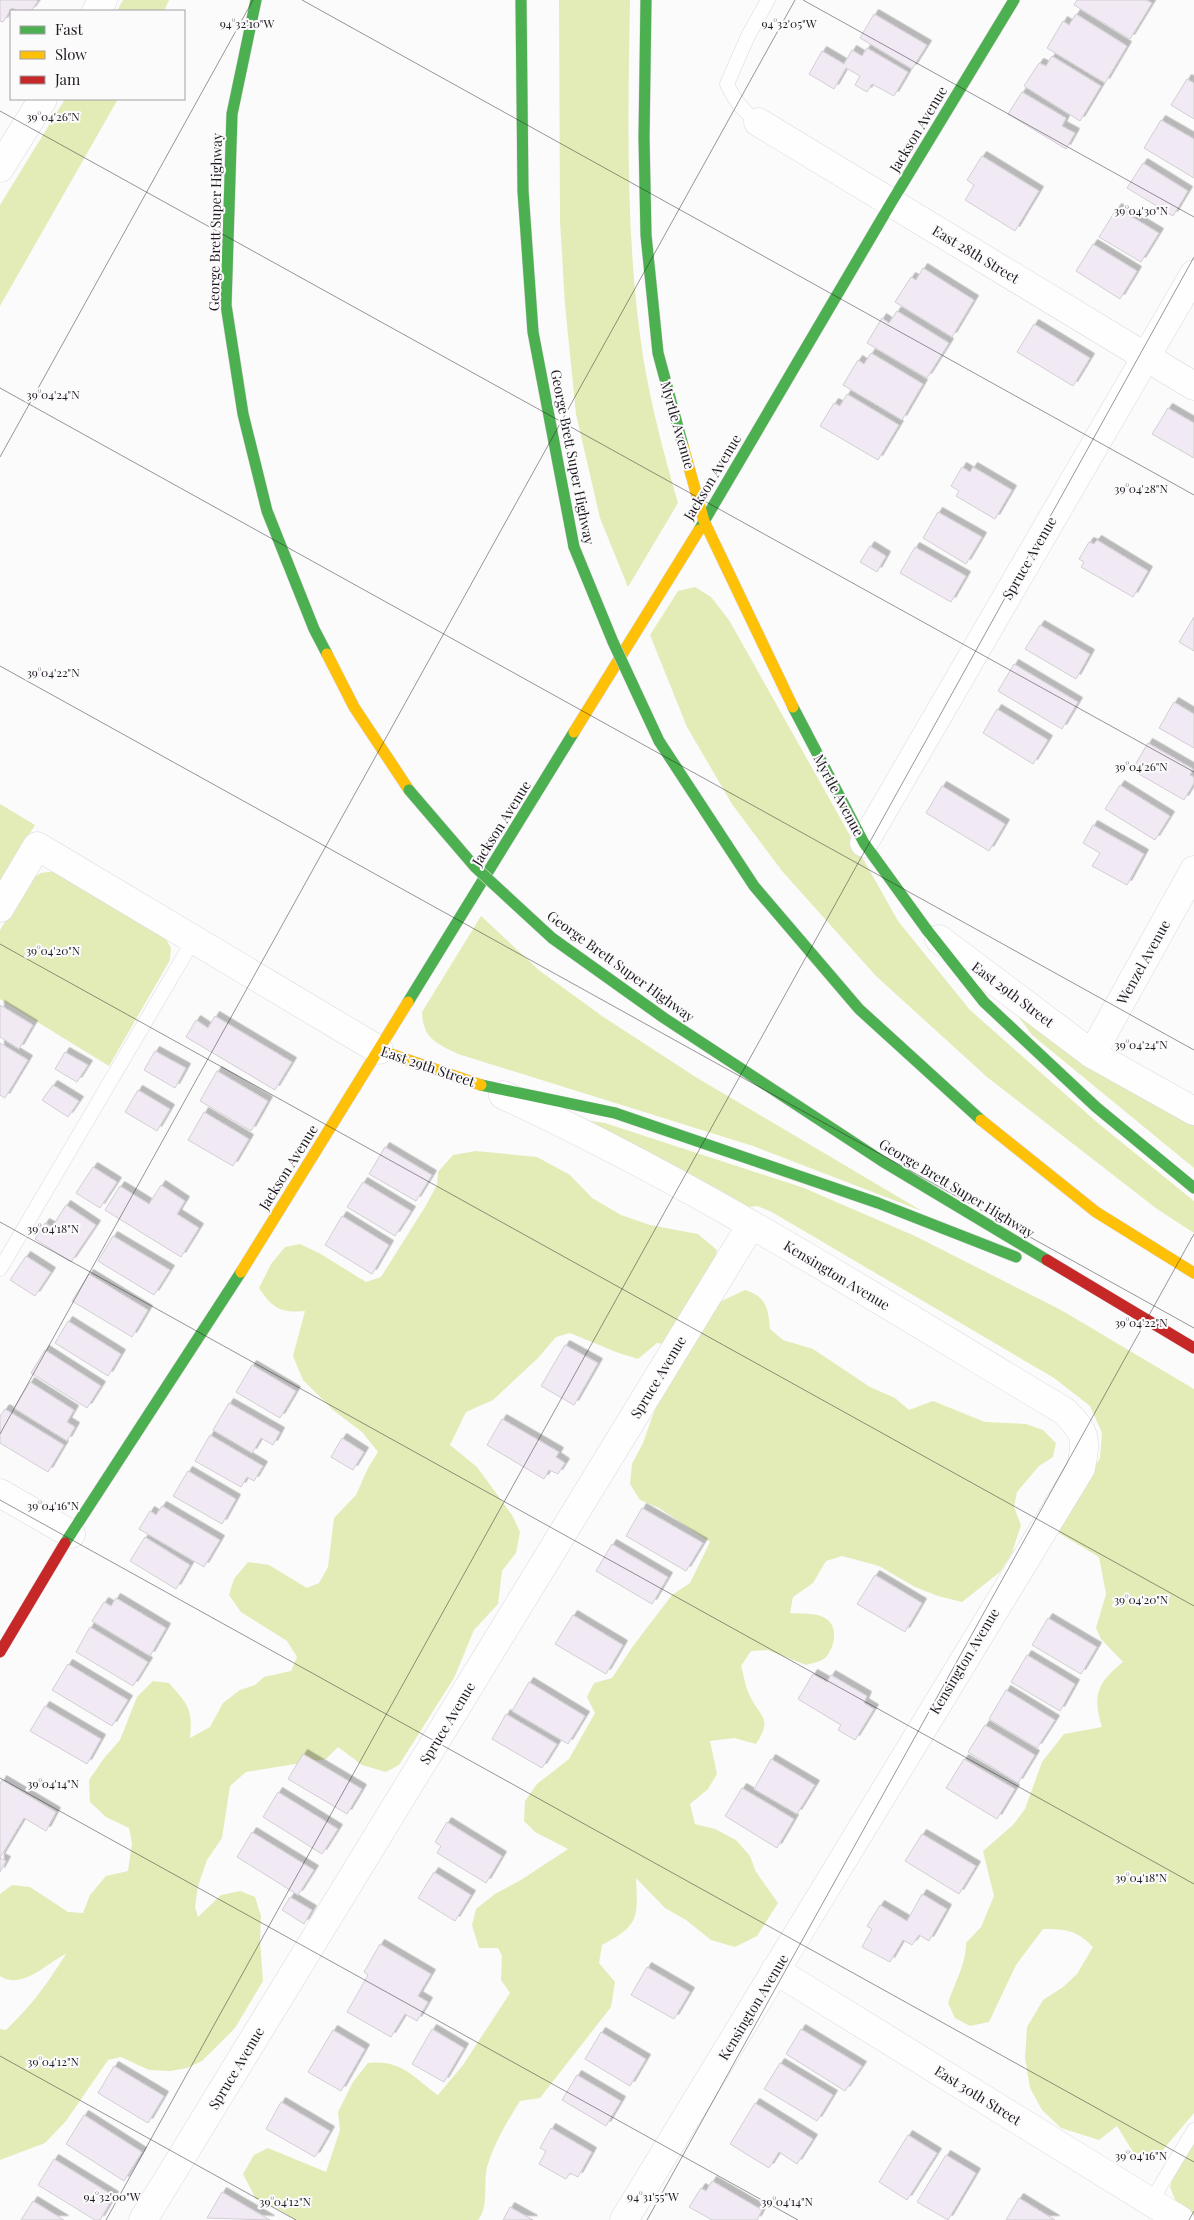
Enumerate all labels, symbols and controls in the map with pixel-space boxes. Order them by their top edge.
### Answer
legend [10,10,185,100]
text: 94°32'10"W [220,15,274,31]
text: 94°32'05"W [761,15,817,31]
text: Fast [55,19,84,39]
text: Slow [55,44,87,64]
text: Jam [54,69,81,89]
street label: Jackson Avenue [884,82,951,176]
text: 39°04'26"N [26,108,80,124]
street label: George Brett Super Highway [204,133,226,311]
text: 39°04'30"N [1114,202,1169,218]
street label: East 28th Street [929,221,1024,288]
street label: George Brett Super Highway [547,368,599,546]
street label: Myrtle Avenue [656,379,700,471]
text: 39°04'24"N [26,386,80,402]
street label: Jackson Avenue [678,430,745,524]
text: 39°04'28"N [1114,480,1168,496]
street label: Spruce Avenue [997,513,1061,603]
text: 39°04'22"N [26,664,80,680]
street label: Myrtle Avenue [809,751,869,839]
text: 39°04'26"N [1114,758,1168,774]
street label: Jackson Avenue [467,777,535,870]
street label: George Brett Super Highway [543,906,699,1026]
street label: Wenzel Avenue [1111,916,1174,1009]
text: 39°04'20"N [26,942,81,958]
street label: East 29th Street [968,957,1059,1032]
text: 39°04'24"N [1114,1036,1168,1052]
street label: East 29th Street [379,1041,478,1091]
street label: Jackson Avenue [254,1121,322,1214]
street label: George Brett Super Highway [876,1134,1038,1242]
text: 39°04'18"N [27,1220,80,1236]
street label: Kensington Avenue [780,1236,894,1314]
text: 39°04'22"N [1114,1314,1168,1330]
street label: Spruce Avenue [626,1332,690,1422]
text: 39°04'16"N [27,1497,80,1513]
text: 39°04'20"N [1114,1591,1169,1607]
street label: Kensington Avenue [925,1604,1003,1718]
street label: Spruce Avenue [415,1678,479,1768]
text: 39°04'14"N [27,1775,79,1791]
text: 39°04'18"N [1115,1869,1168,1885]
street label: Kensington Avenue [714,1950,792,2064]
street label: Spruce Avenue [204,2023,268,2113]
text: 39°04'12"N [27,2053,79,2069]
street label: East 30th Street [931,2061,1026,2130]
text: 39°04'16"N [1115,2147,1168,2163]
text: 94°32'00"W [83,2188,141,2204]
text: 94°31'55"W [627,2188,679,2204]
text: 39°04'12"N [259,2193,311,2209]
text: 39°04'14"N [761,2193,813,2209]

